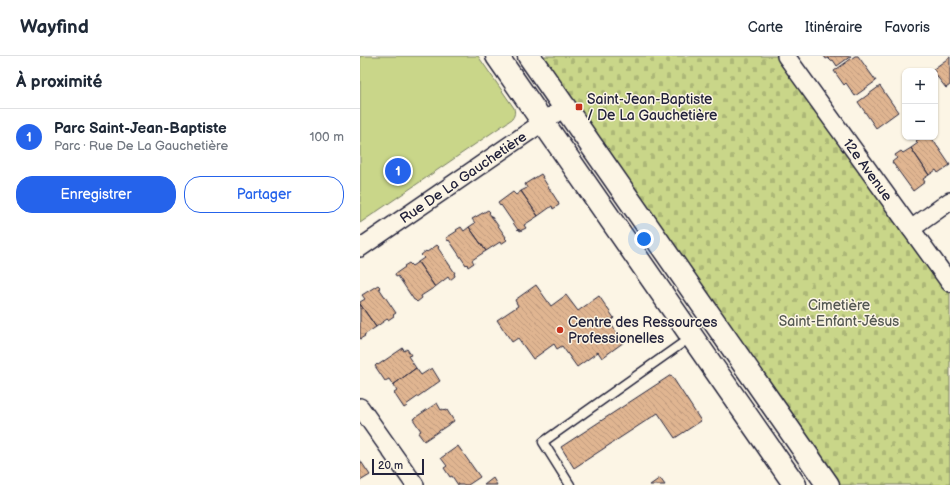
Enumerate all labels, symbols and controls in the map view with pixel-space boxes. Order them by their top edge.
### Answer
text: Wayfind [20,16,89,39]
text: Carte [748,19,783,36]
text: Itinéraire [805,19,862,36]
text: Favoris [884,19,930,36]
map controls [902,68,938,140]
button: + [902,68,938,104]
text: À proximité [16,72,102,92]
place label: Saint-Jean-Baptiste / De La Gauchetière [587,91,717,124]
marker: Saint-Jean-Baptiste / De La Gauchetière [574,102,584,112]
button: − [902,104,938,140]
text: Parc Saint-Jean-Baptiste [54,119,227,138]
street label: Rue De La Gauchetière [396,128,530,227]
text: 1 [26,129,32,145]
text: 100 m [309,129,344,145]
street label: 12e Avenue [840,135,896,204]
text: Parc · Rue De La Gauchetière [54,138,228,154]
pin: 1 [385,156,411,186]
button: Enregistrer [16,176,176,213]
button: Partager [184,176,344,213]
your location [634,229,654,249]
park label: Cimetière Saint-Enfant-Jésus [779,297,899,330]
place label: Centre des Ressources Professionelles [568,314,718,347]
marker: Centre des Ressources Professionelles [555,325,565,335]
scale bar [372,457,424,476]
text: 20 m [378,459,403,472]

